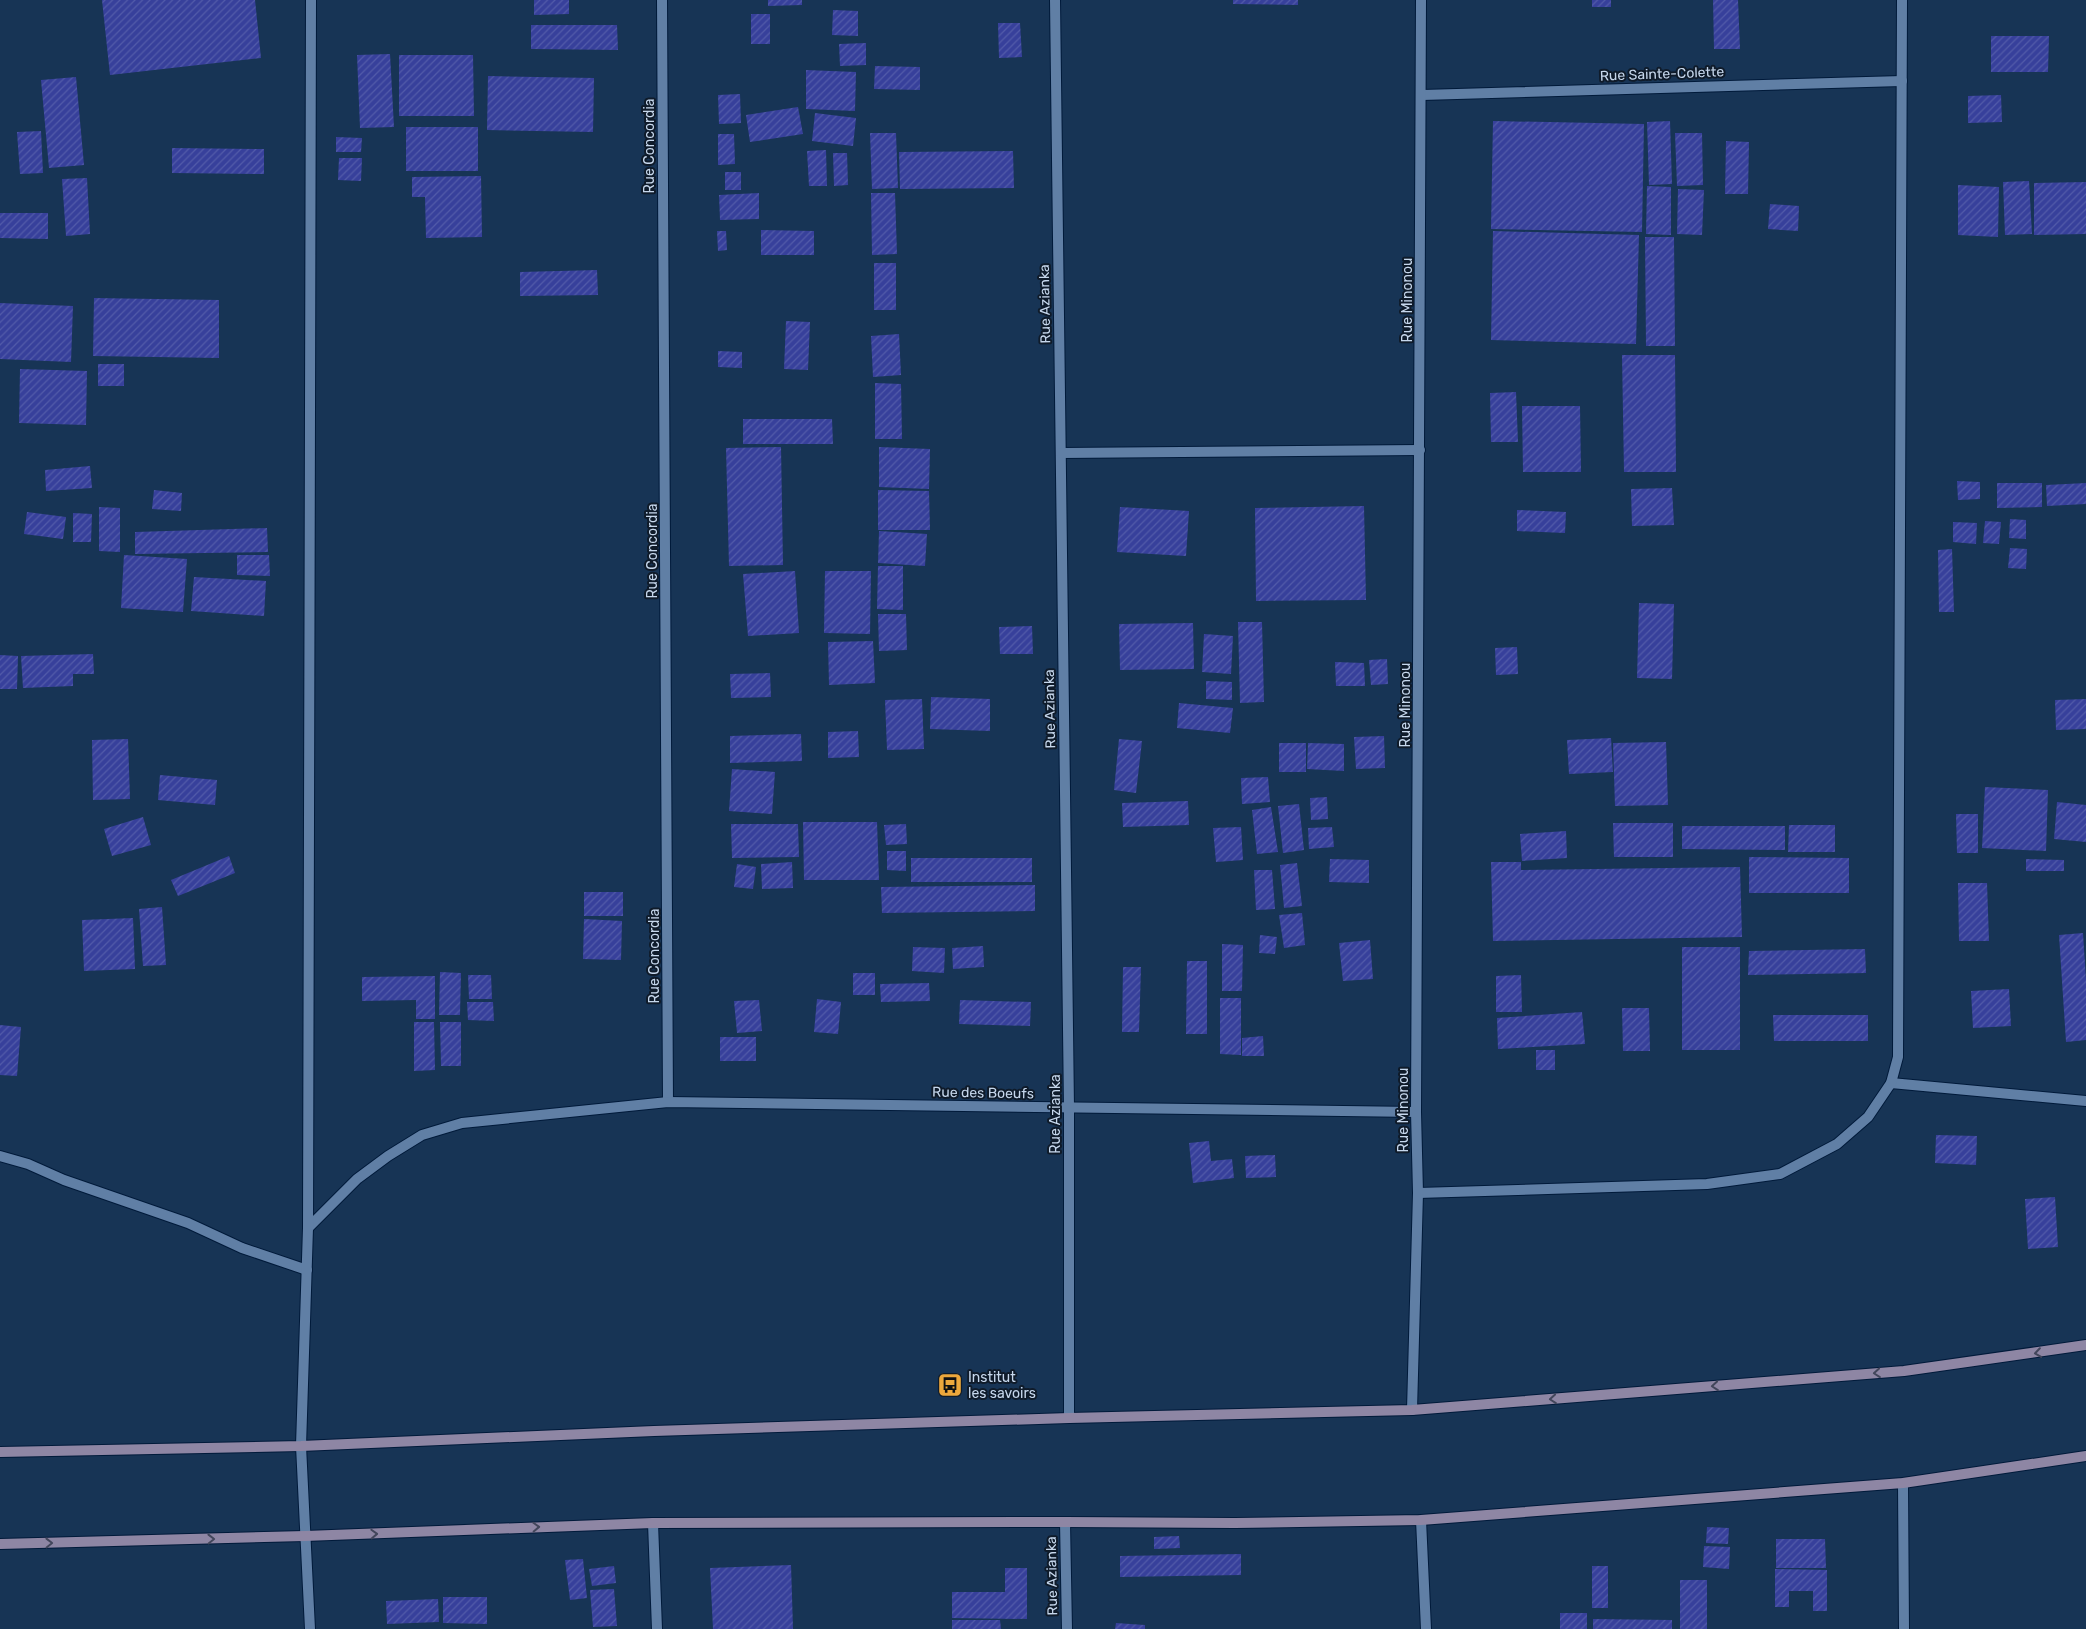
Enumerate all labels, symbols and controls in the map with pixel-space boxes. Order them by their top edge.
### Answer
street label: Rue Sainte-Colette [1599,63,1725,85]
street label: Rue Concordia [641,98,658,194]
street label: Rue Minonou [1399,258,1416,342]
street label: Rue Azianka [1036,264,1054,344]
street label: Rue Concordia [644,503,661,599]
street label: Rue Minonou [1397,663,1414,747]
street label: Rue Azianka [1041,669,1059,749]
street label: Rue Concordia [646,908,663,1004]
street label: Rue Minonou [1395,1068,1412,1152]
street label: Rue Azianka [1047,1074,1064,1154]
street label: Rue des Boeufs [932,1084,1034,1102]
one-way arrow [2033,1347,2041,1358]
one-way arrow [1872,1367,1880,1378]
place label: Institut les savoirs [968,1369,1036,1402]
bus stop icon: Institut les savoirs [937,1372,963,1398]
one-way arrow [1710,1380,1718,1391]
one-way arrow [1548,1393,1556,1404]
one-way arrow [532,1522,540,1533]
one-way arrow [370,1528,378,1539]
one-way arrow [208,1534,215,1544]
street label: Rue Azianka [1043,1536,1061,1616]
one-way arrow [45,1537,53,1548]

